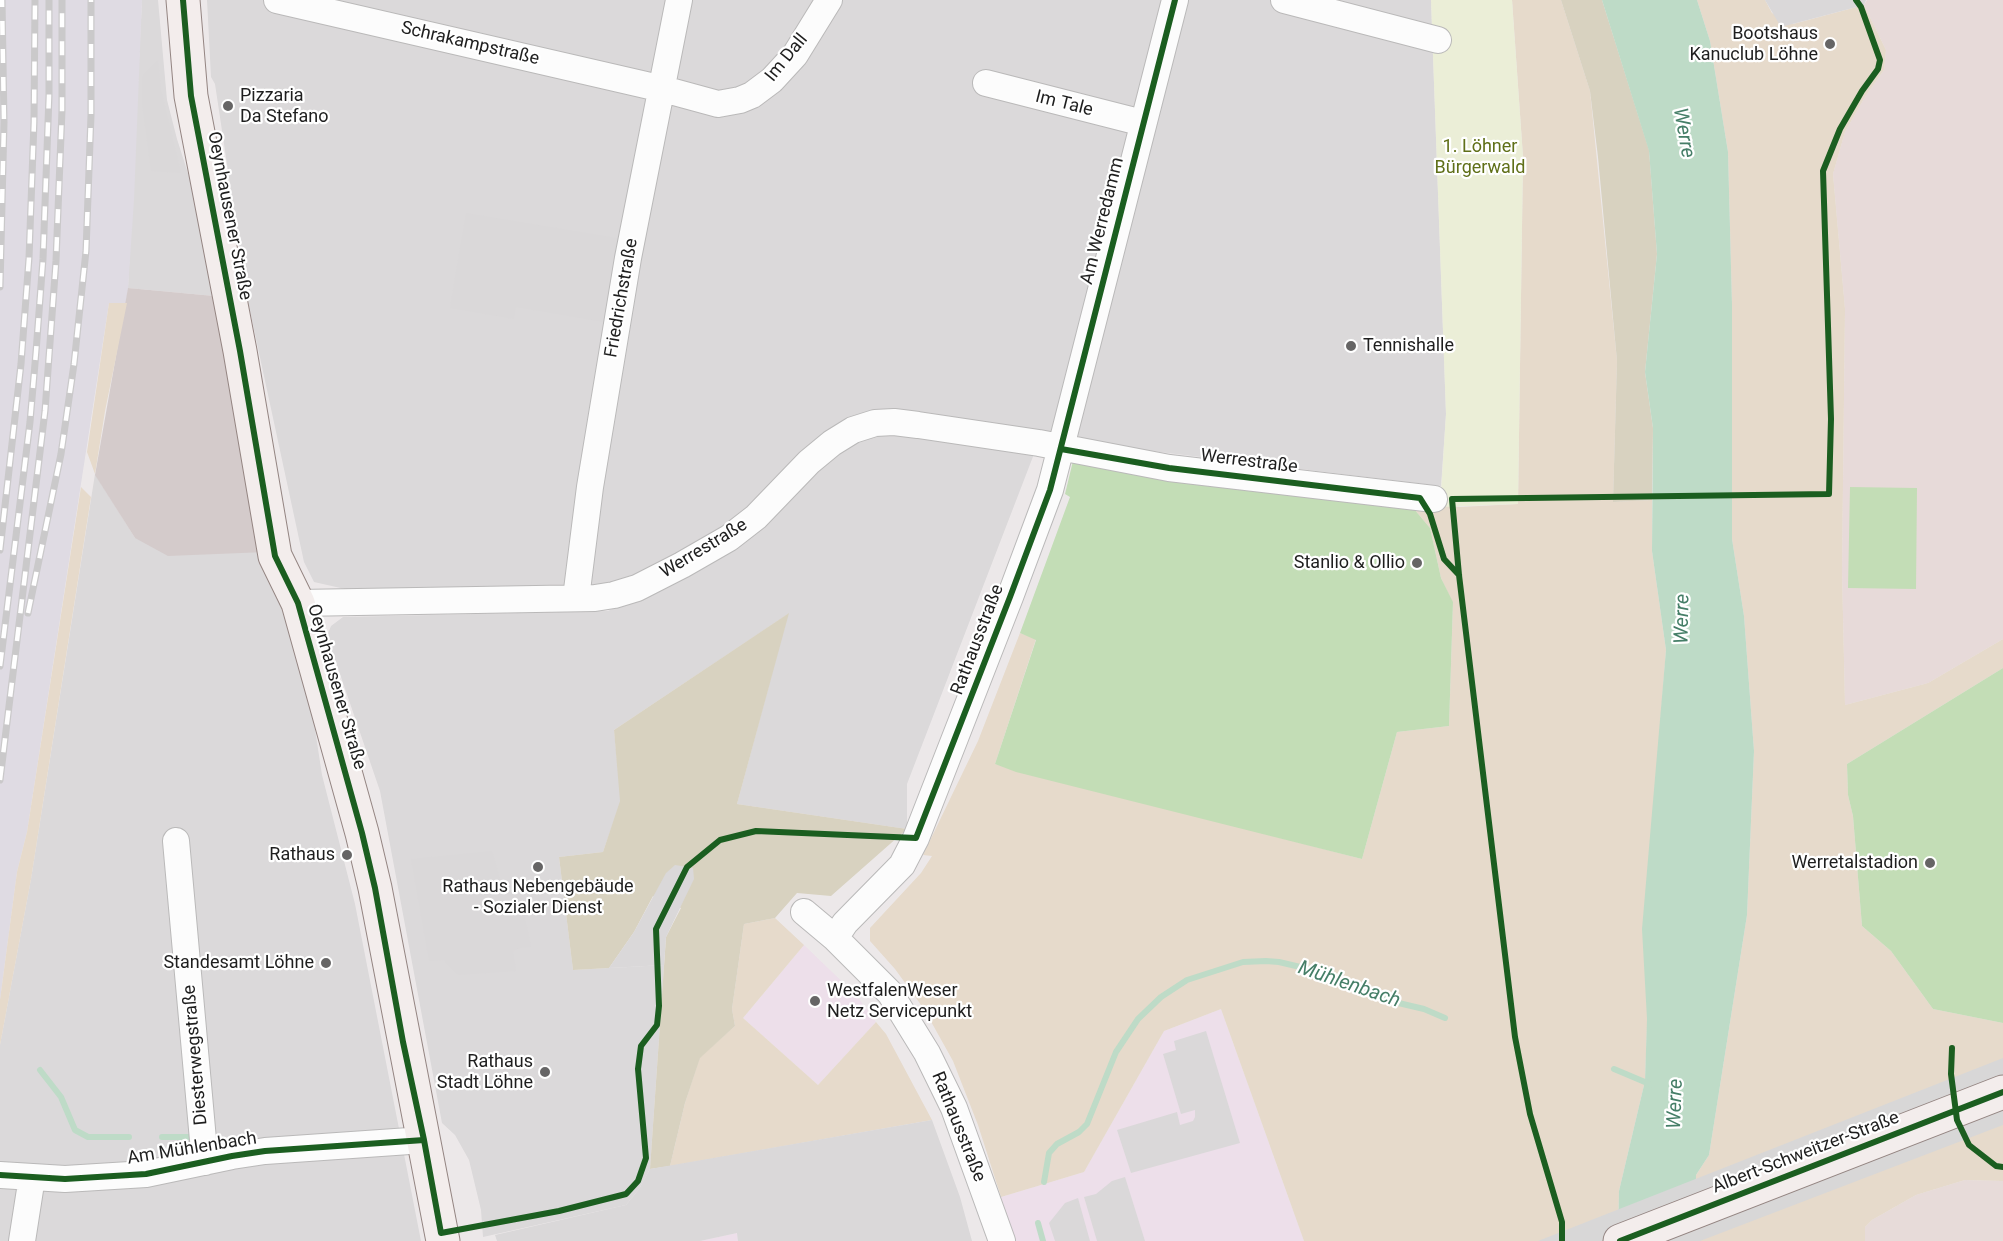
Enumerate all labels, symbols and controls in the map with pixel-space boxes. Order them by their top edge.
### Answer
street label: Schrakampstraße [399,18,541,70]
place label: Bootshaus Kanuclub Löhne [1689,23,1818,66]
street label: Im Dall [761,30,813,86]
marker: Bootshaus Kanuclub Löhne [1823,37,1837,51]
place label: Pizzaria Da Stefano [240,85,328,128]
street label: Im Tale [1033,86,1095,122]
marker: Pizzaria Da Stefano [221,99,235,113]
water label: Werre [1667,106,1699,160]
street label: Oeynhausener Straße [202,130,256,302]
park label: 1. Löhner Bürgerwald [1435,136,1525,178]
street label: Am Werredamm [1077,155,1129,287]
street label: Friedrichstraße [601,237,643,359]
place label: Tennishalle [1363,335,1454,357]
marker: Tennishalle [1344,339,1358,353]
street label: Werrestraße [1199,445,1299,479]
street label: Werrestraße [657,515,751,583]
place label: Stanlio & Ollio [1294,552,1405,574]
marker: Stanlio & Ollio [1410,556,1424,570]
street label: Rathausstraße [947,582,1009,698]
water label: Werre [1671,594,1695,644]
street label: Oeynhausener Straße [302,602,370,772]
place label: Rathaus [269,844,335,866]
marker: Rathaus [340,848,354,862]
place label: Werretalstadion [1791,852,1918,874]
marker: Werretalstadion [1923,856,1937,870]
marker: Rathaus Nebengebäude - Sozialer Dienst [531,860,545,874]
place label: Rathaus Nebengebäude - Sozialer Dienst [442,876,634,918]
place label: Standesamt Löhne [163,952,314,974]
marker: Standesamt Löhne [319,956,333,970]
water label: Mühlenbach [1295,956,1403,1014]
place label: WestfalenWeser Netz Servicepunkt [827,980,972,1022]
street label: Diesterwegstraße [179,984,213,1126]
marker: WestfalenWeser Netz Servicepunkt [808,994,822,1008]
place label: Rathaus Stadt Löhne [437,1051,533,1094]
marker: Rathaus Stadt Löhne [538,1065,552,1079]
street label: Rathausstraße [926,1069,990,1185]
water label: Werre [1663,1078,1689,1130]
street label: Albert-Schweitzer-Straße [1710,1107,1902,1199]
street label: Am Mühlenbach [126,1128,258,1170]

